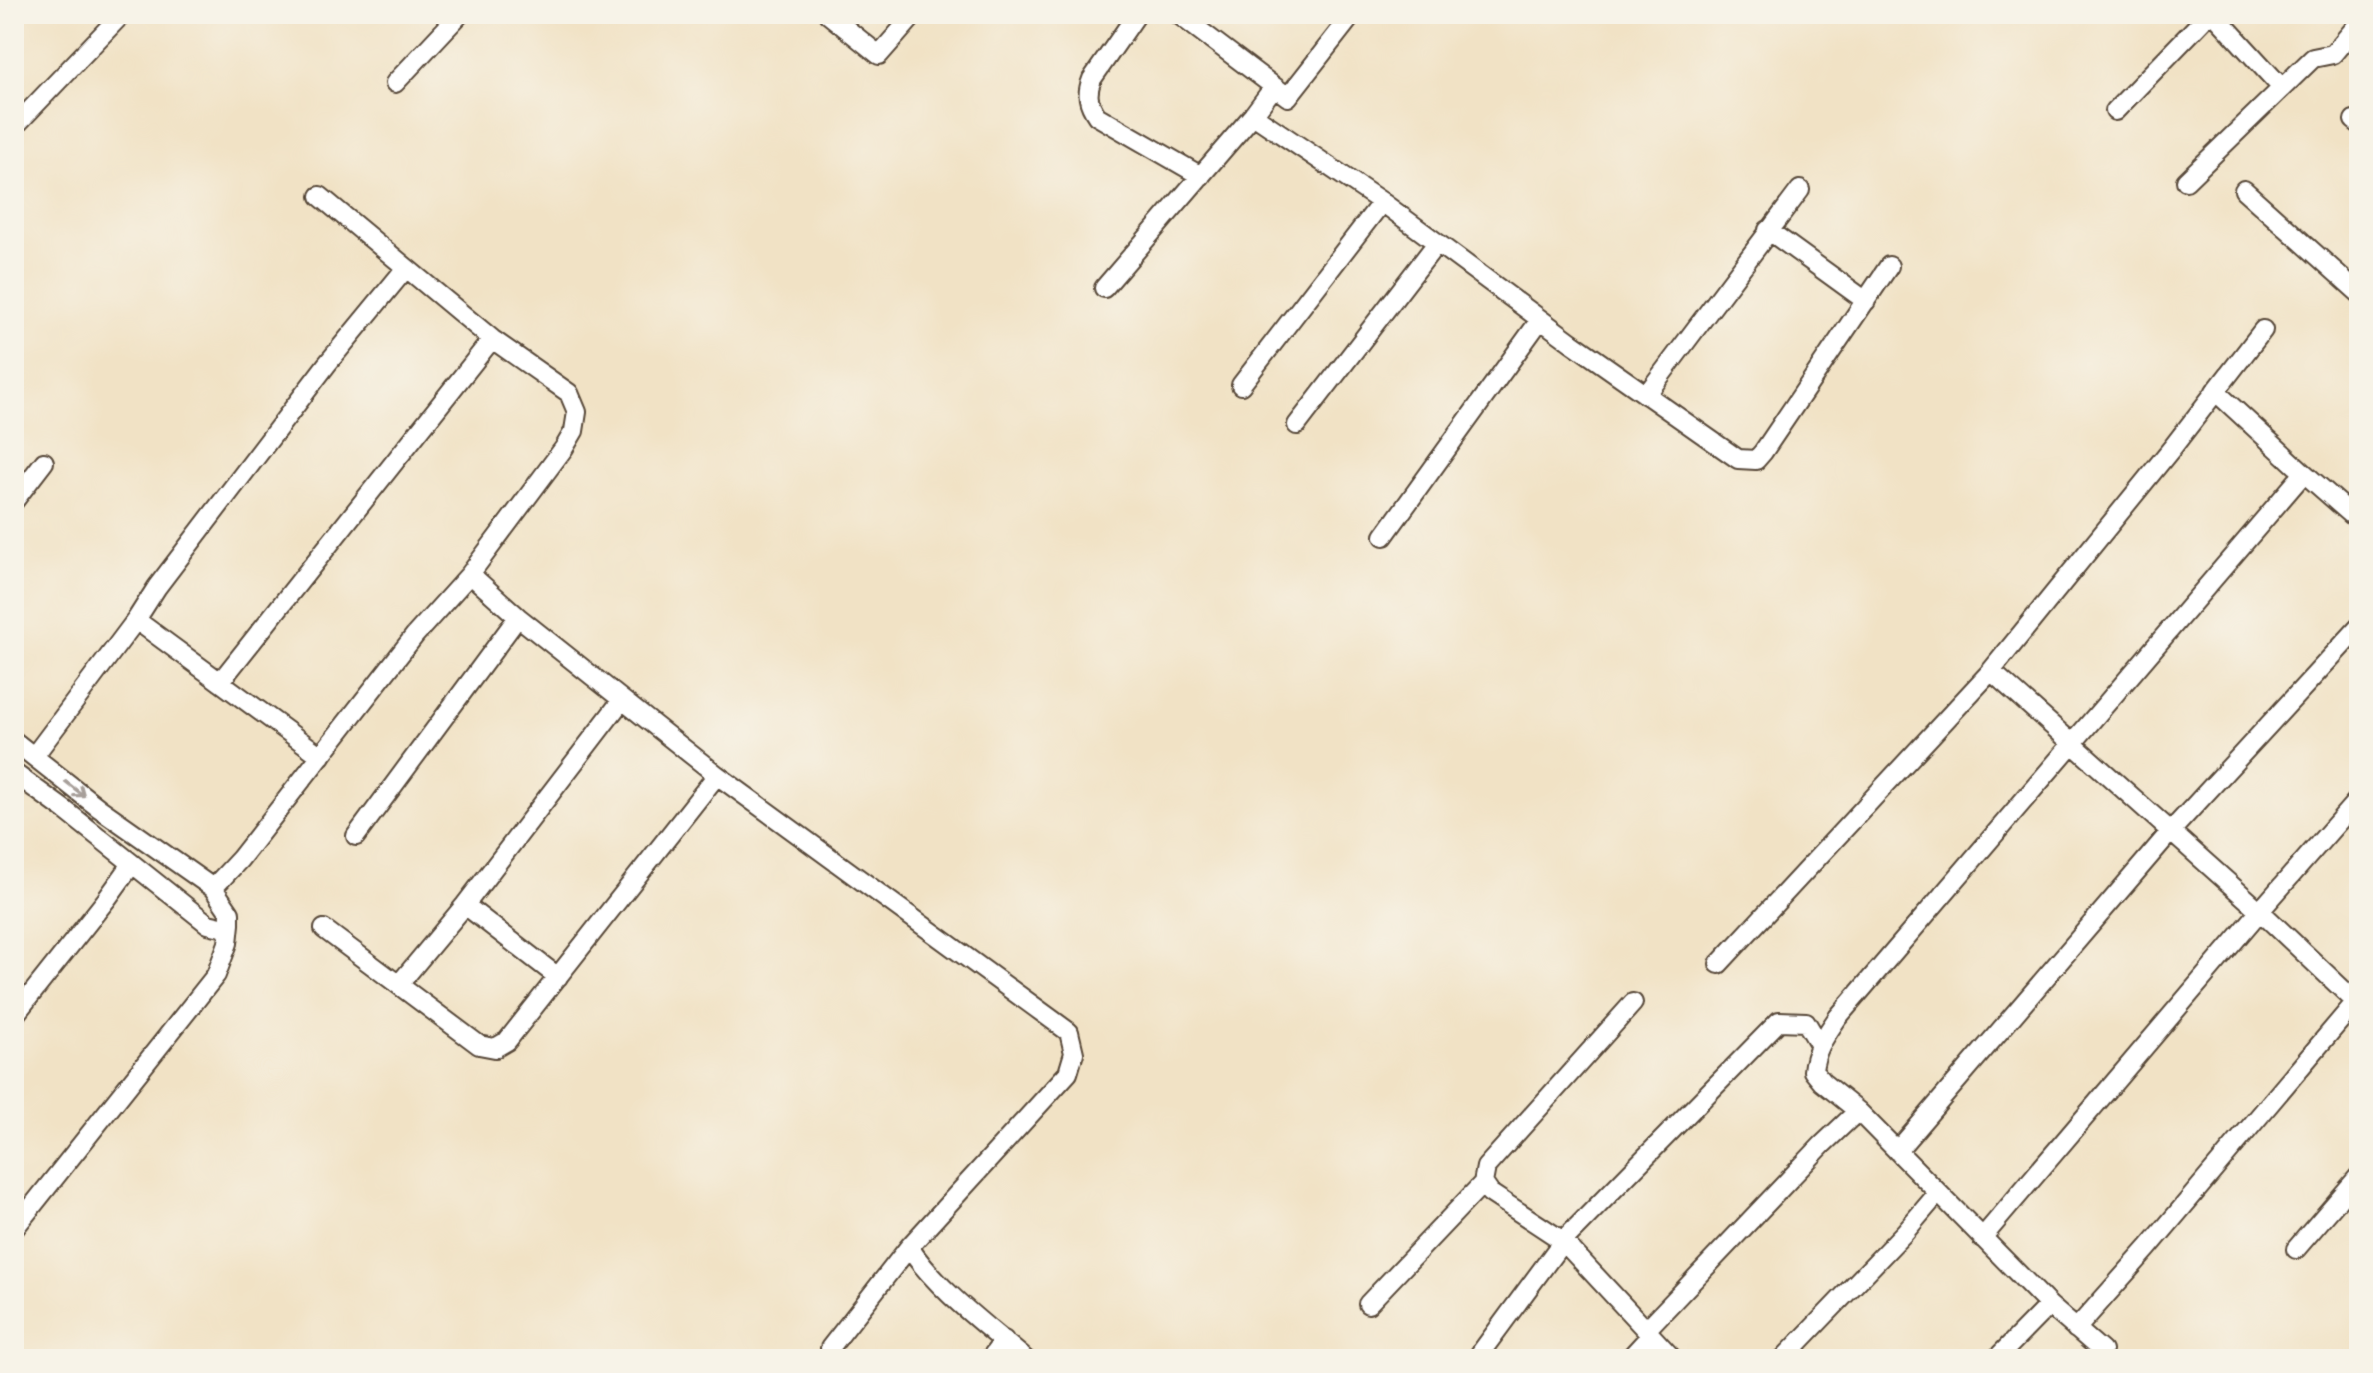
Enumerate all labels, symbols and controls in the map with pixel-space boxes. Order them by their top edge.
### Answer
one-way arrow [64,780,85,798]

